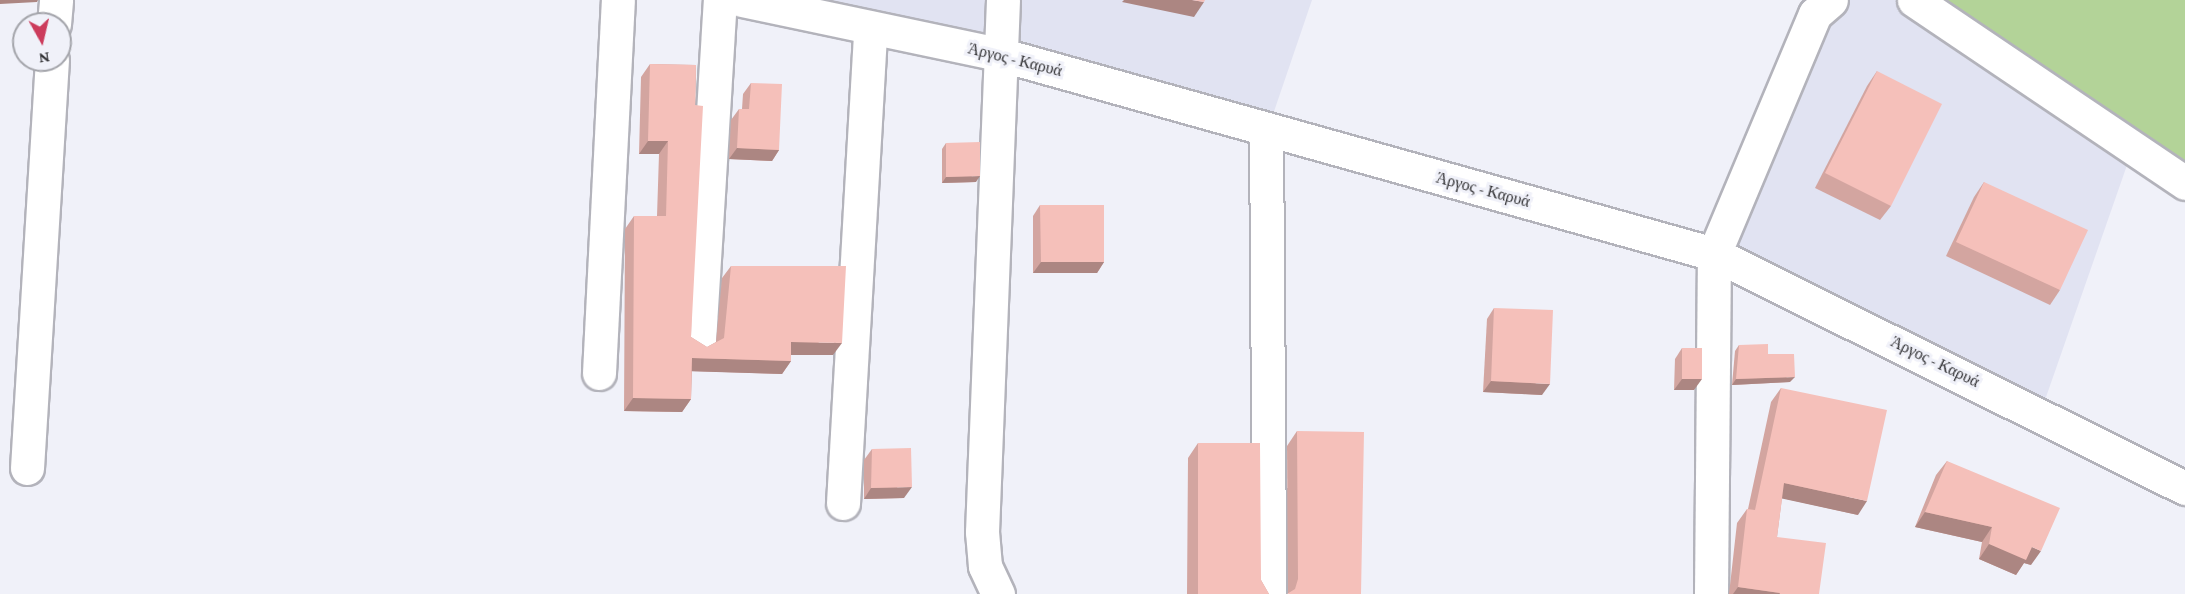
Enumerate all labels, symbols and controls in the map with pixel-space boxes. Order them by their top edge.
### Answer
north arrow [12,12,72,72]
street label: Άργος - Καρυά [966,39,1064,81]
text: N [38,49,51,68]
street label: Άργος - Καρυά [1434,168,1532,212]
street label: Άργος - Καρυά [1887,332,1983,392]

